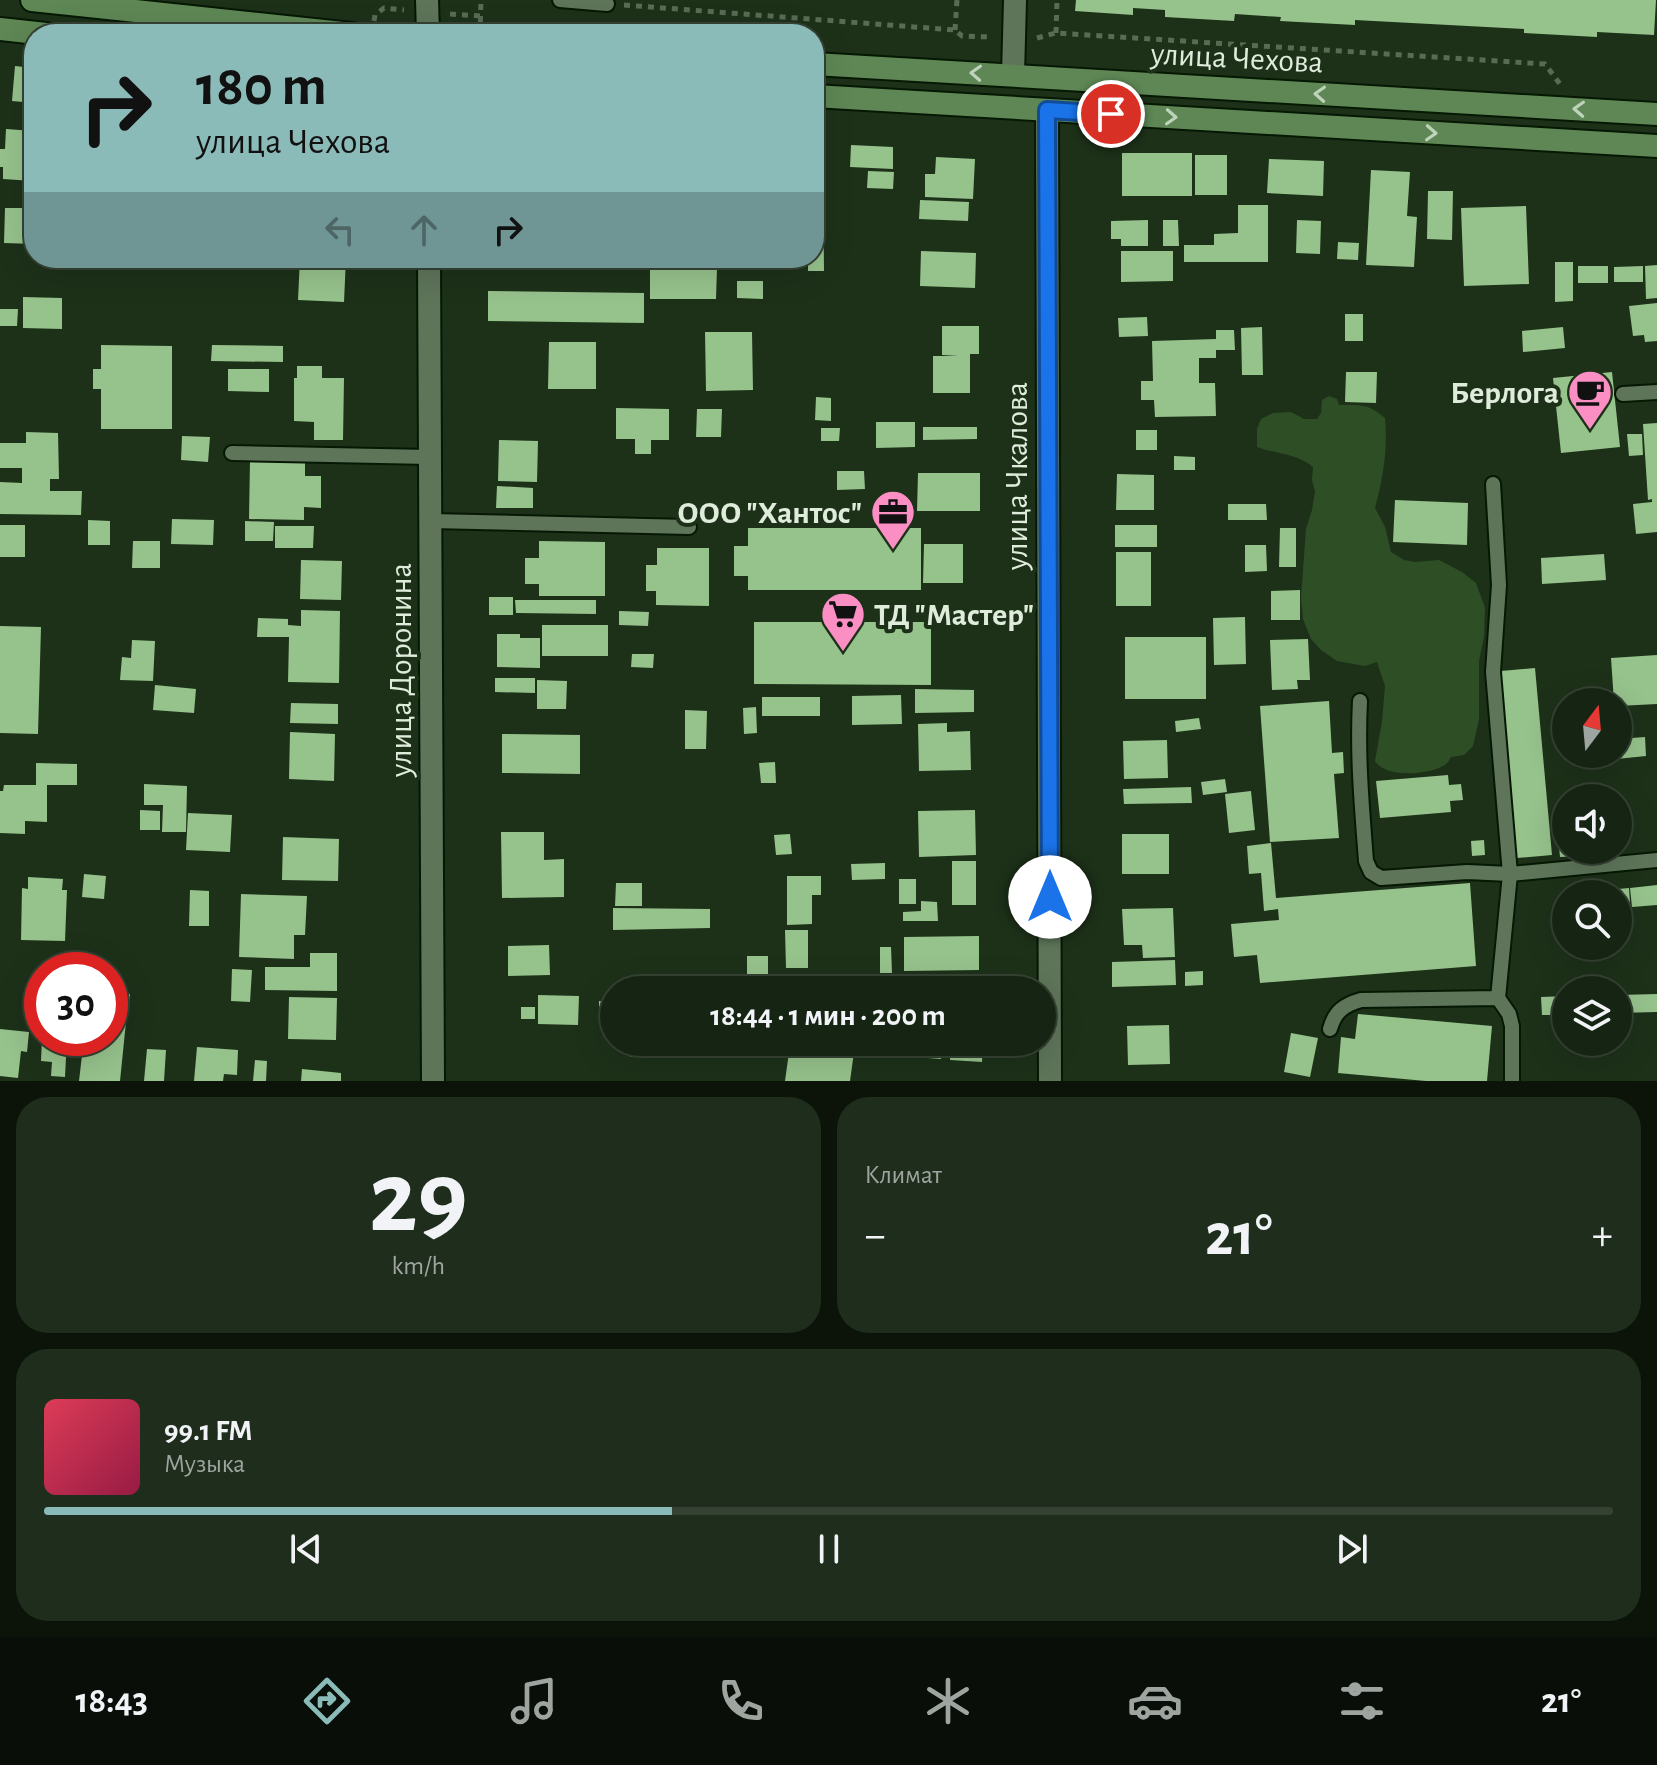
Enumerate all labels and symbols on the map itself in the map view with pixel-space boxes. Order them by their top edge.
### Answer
street label: улица Чехова [1149,37,1324,78]
one-way arrow [969,65,982,82]
pin [1077,80,1145,148]
one-way arrow [1313,86,1326,103]
one-way arrow [1572,101,1585,118]
one-way arrow [1165,109,1178,126]
one-way arrow [1425,124,1438,141]
cafe icon: Берлога [1566,368,1614,431]
place label: Берлога [1450,377,1559,409]
street label: улица Чкалова [1001,382,1033,571]
office icon: ООО "Хантос" [869,488,917,551]
place label: ООО "Хантос" [677,497,862,529]
street label: улица Доронина [385,563,417,778]
supermarket icon: ТД "Мастер" [819,590,867,653]
place label: ТД "Мастер" [874,599,1034,631]
north arrow [1552,688,1632,768]
position arrow [1008,855,1092,939]
speed limit sign: 30 [24,952,128,1056]

